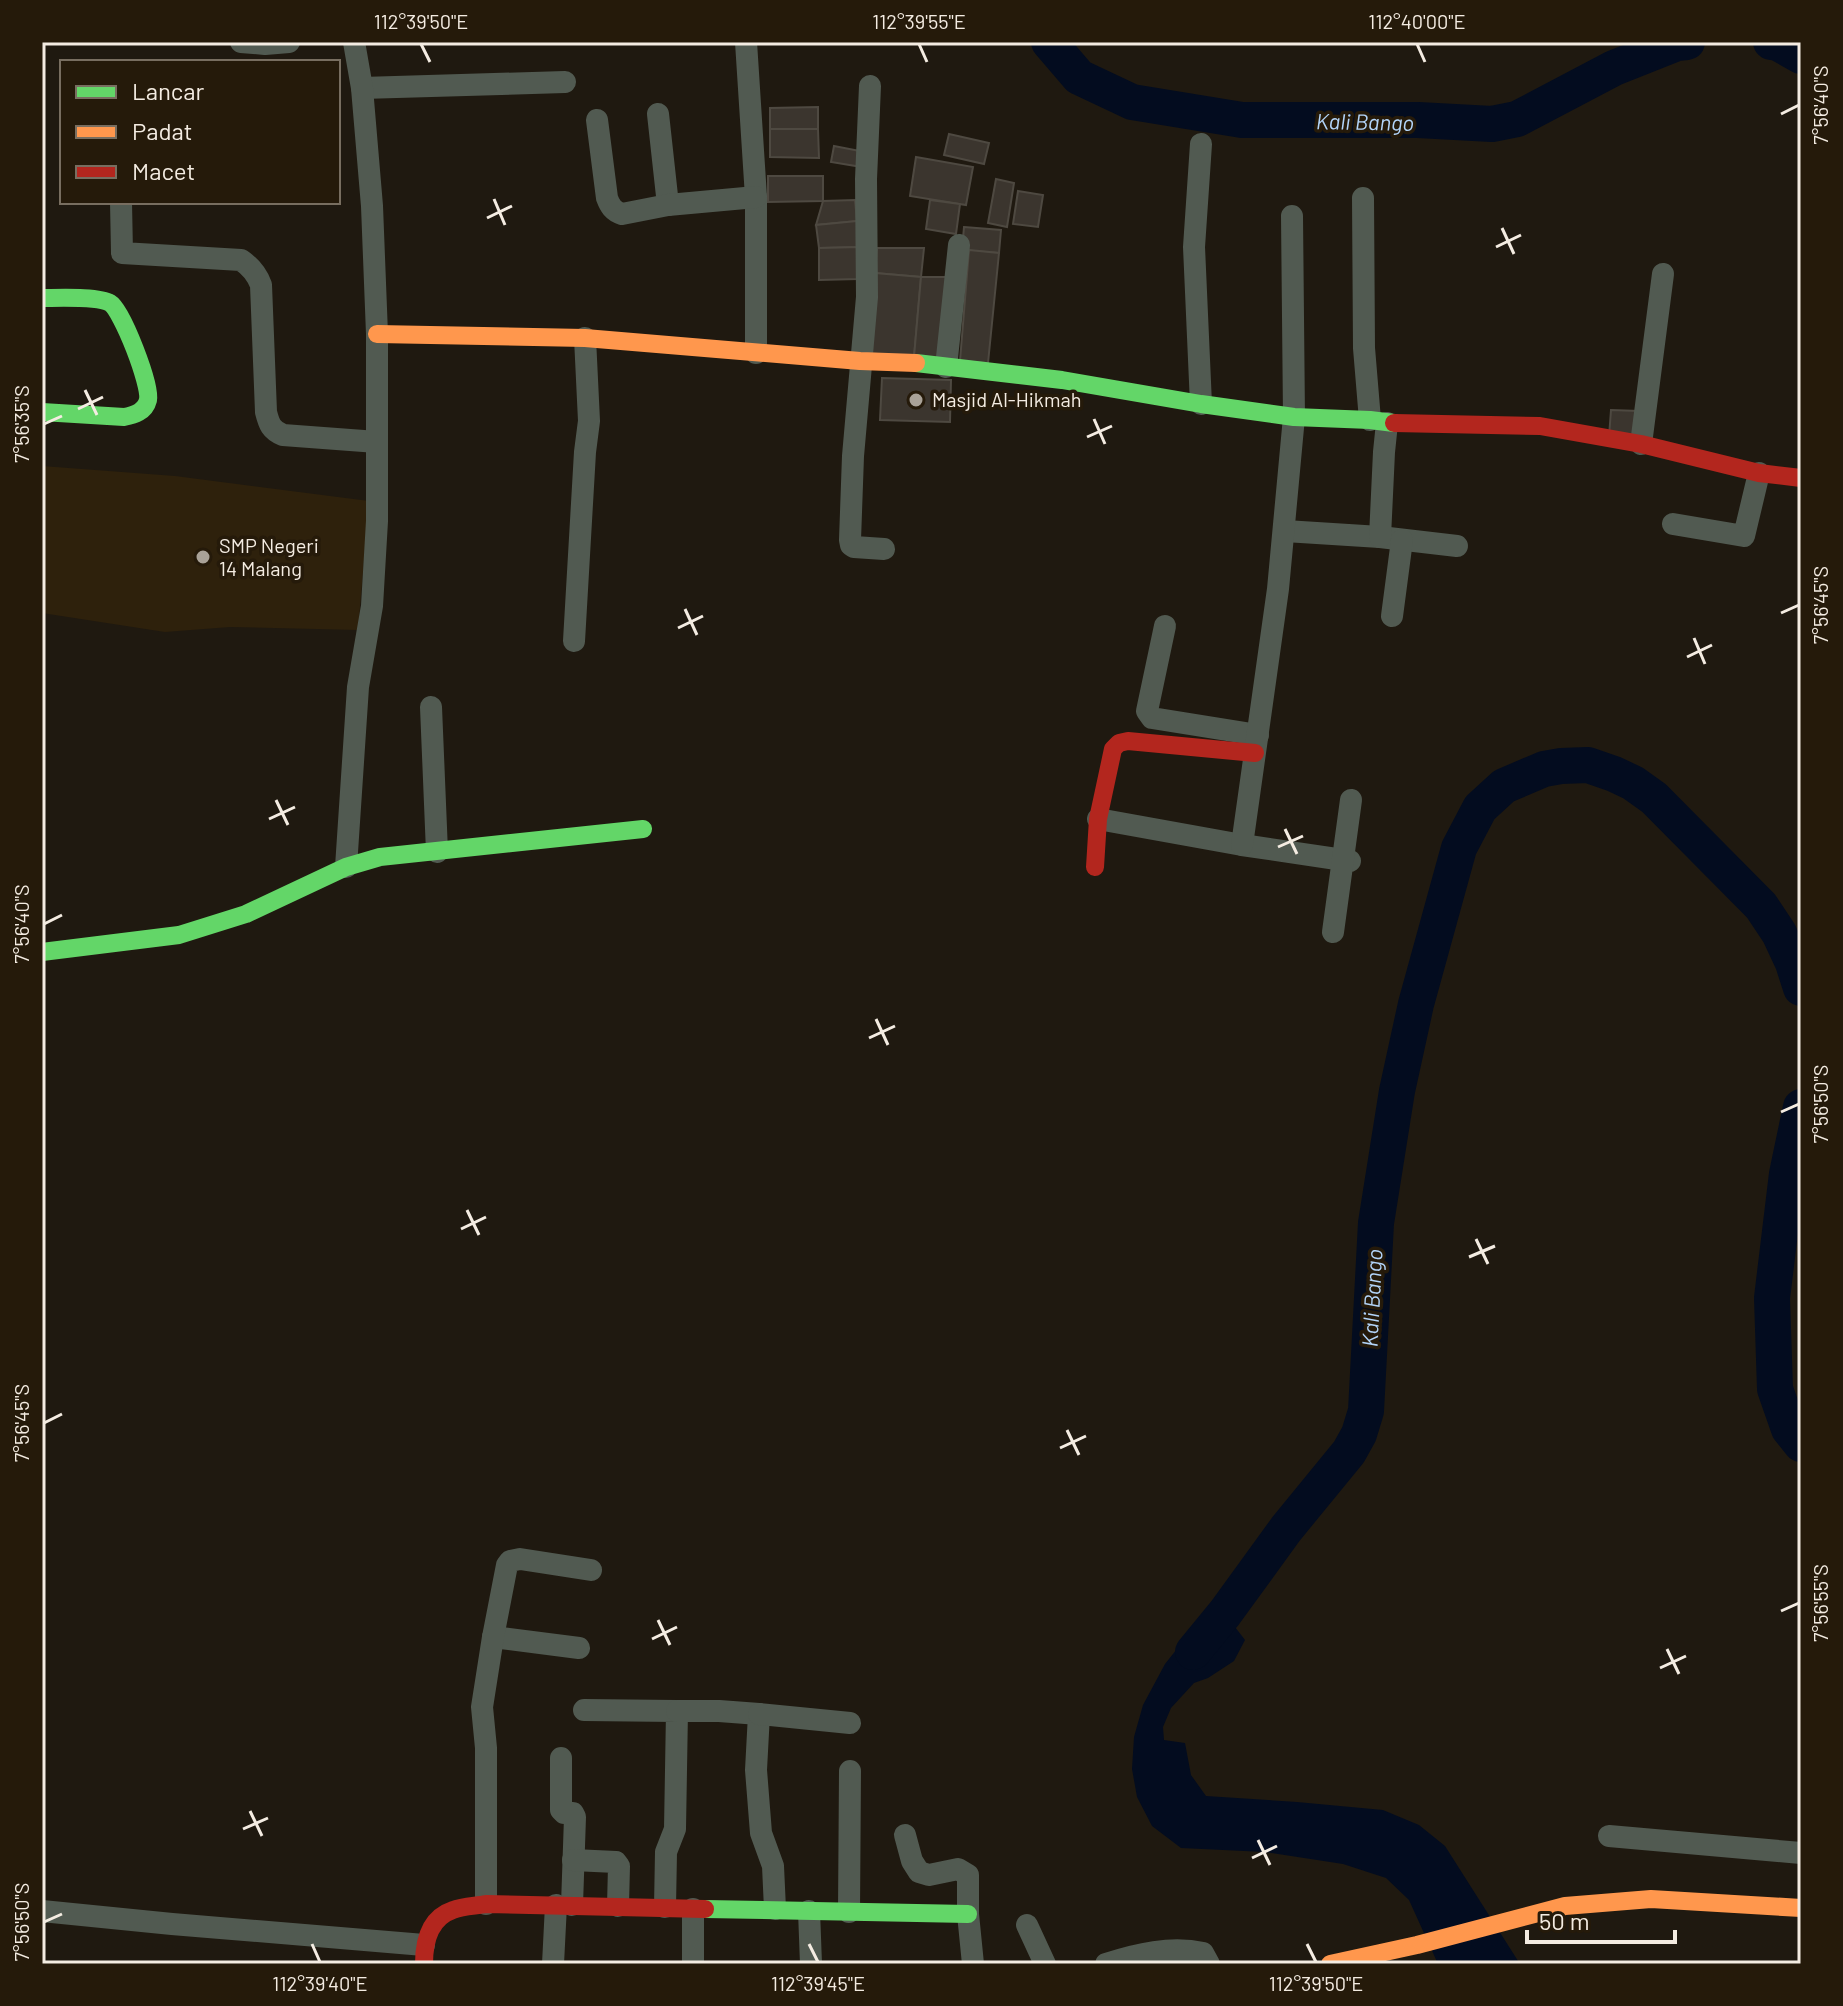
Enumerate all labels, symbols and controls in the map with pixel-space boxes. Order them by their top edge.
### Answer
text: 112°39'50"E [374,9,468,33]
text: 112°39'55"E [872,9,966,33]
text: 112°40'00"E [1368,9,1466,33]
legend [60,60,340,204]
text: 7°56'40"S [1808,65,1832,145]
text: Lancar [132,76,204,105]
water label: Kali Bango [1316,107,1414,135]
text: Padat [132,116,192,145]
text: Macet [132,156,195,185]
text: 7°56'35"S [9,385,33,463]
place label: Masjid Al-Hikmah [932,387,1081,411]
marker: Masjid Al-Hikmah [907,391,925,409]
place label: SMP Negeri 14 Malang [219,533,319,580]
marker: SMP Negeri 14 Malang [194,548,212,566]
text: 7°56'45"S [1808,566,1832,644]
text: 7°56'40"S [9,884,33,964]
text: 7°56'50"S [1808,1065,1832,1143]
water label: Kali Bango [1355,1248,1387,1348]
text: 7°56'45"S [9,1384,33,1462]
text: 7°56'55"S [1808,1564,1832,1642]
text: 7°56'50"S [9,1883,33,1961]
scale bar [1527,1894,1675,1944]
text: 50 m [1539,1906,1590,1935]
text: 112°39'40"E [272,1971,368,1995]
text: 112°39'45"E [771,1971,865,1995]
text: 112°39'50"E [1269,1971,1363,1995]

